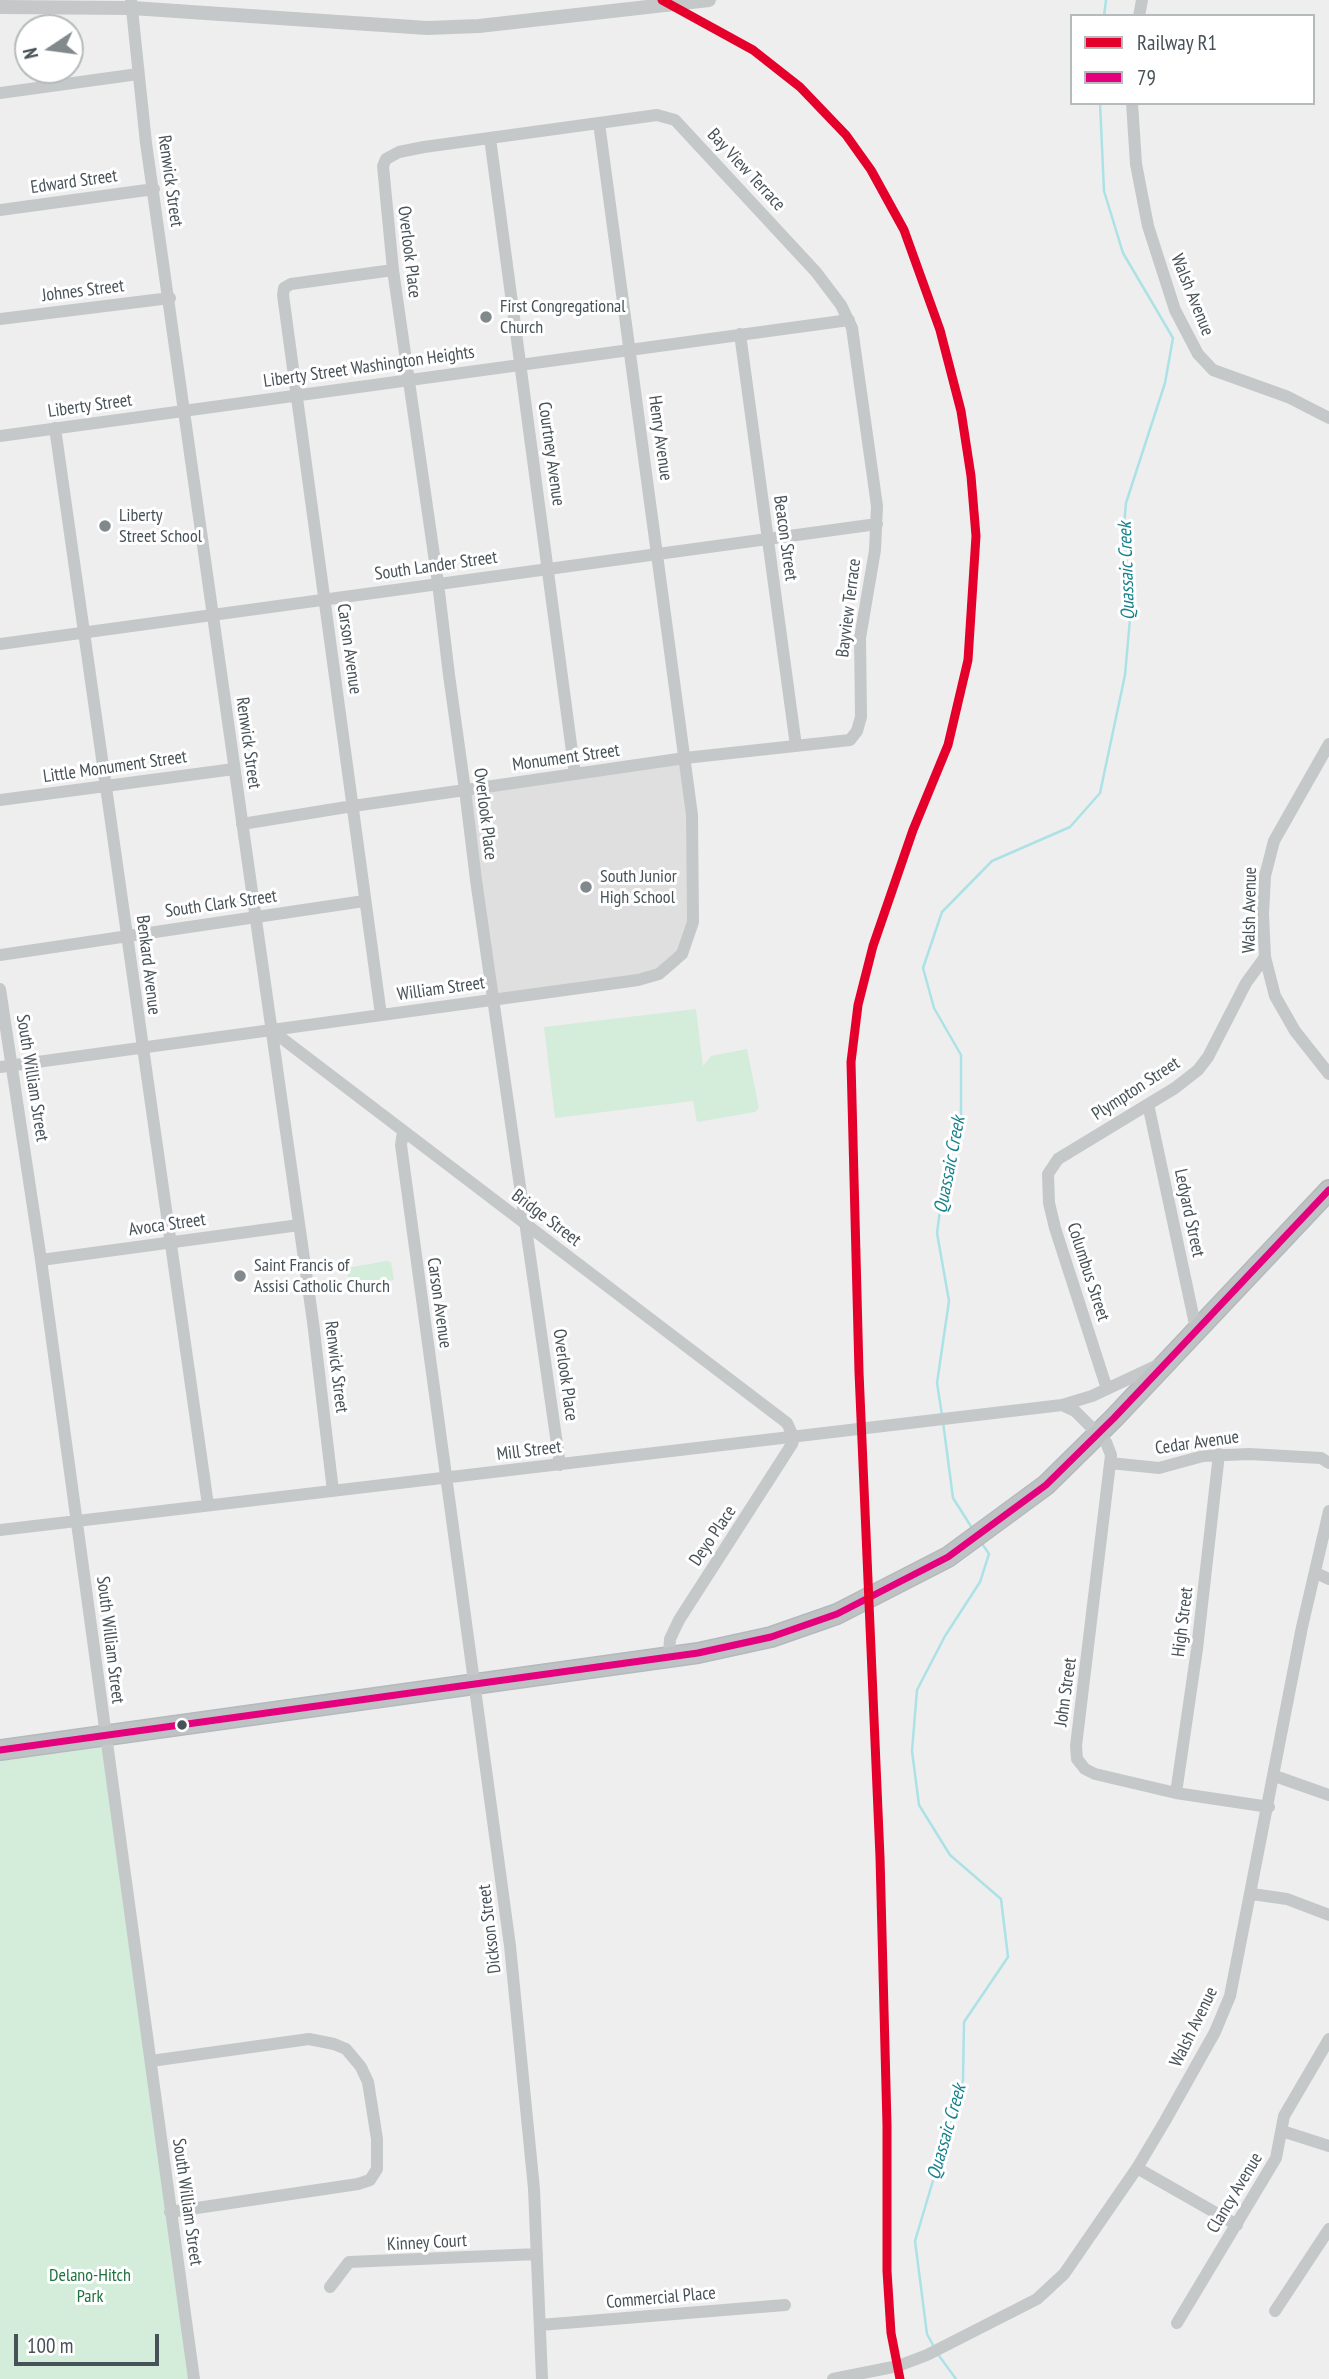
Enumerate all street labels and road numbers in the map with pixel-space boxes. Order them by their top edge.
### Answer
street label: Bay View Terrace [702,124,790,216]
street label: Renwick Street [153,134,187,228]
street label: Edward Street [29,165,119,199]
street label: Overlook Place [393,205,425,299]
street label: Walsh Avenue [1166,251,1218,339]
street label: Johnes Street [41,275,125,307]
street label: Liberty Street Washington Heights [262,341,476,393]
street label: Liberty Street [47,389,133,423]
street label: Henry Avenue [643,394,677,482]
street label: Courtney Avenue [533,401,569,507]
street label: Beacon Street [768,494,802,582]
street label: South Lander Street [373,547,499,585]
street label: Bayview Terrace [832,557,866,659]
street label: Carson Avenue [332,602,366,696]
street label: Renwick Street [231,696,265,790]
street label: Monument Street [511,740,621,776]
street label: Little Monument Street [42,746,188,788]
street label: Overlook Place [469,767,501,861]
street label: Walsh Avenue [1238,867,1262,953]
street label: South Clark Street [164,885,278,923]
street label: Benkard Avenue [131,914,165,1016]
street label: William Street [396,972,486,1006]
street label: South William Street [11,1013,53,1143]
street label: Plympton Street [1088,1053,1184,1125]
street label: Ledyard Street [1169,1167,1209,1259]
street label: Bridge Street [507,1185,585,1251]
street label: Avoca Street [127,1209,207,1241]
street label: Columbus Street [1062,1220,1114,1324]
street label: Carson Avenue [422,1256,456,1350]
street label: Renwick Street [320,1320,352,1414]
street label: Overlook Place [548,1328,582,1422]
street label: Cedar Avenue [1154,1426,1240,1460]
street label: Mill Street [496,1436,562,1466]
street label: Deyo Place [685,1502,741,1570]
street label: South William Street [91,1575,129,1705]
street label: High Street [1168,1586,1198,1658]
street label: John Street [1051,1656,1081,1728]
street label: Dickson Street [474,1883,506,1975]
street label: Walsh Avenue [1165,1984,1223,2070]
street label: South William Street [167,2137,207,2267]
street label: Clancy Avenue [1203,2149,1267,2237]
street label: Kinney Court [387,2230,467,2256]
street label: Commercial Place [605,2282,717,2314]

